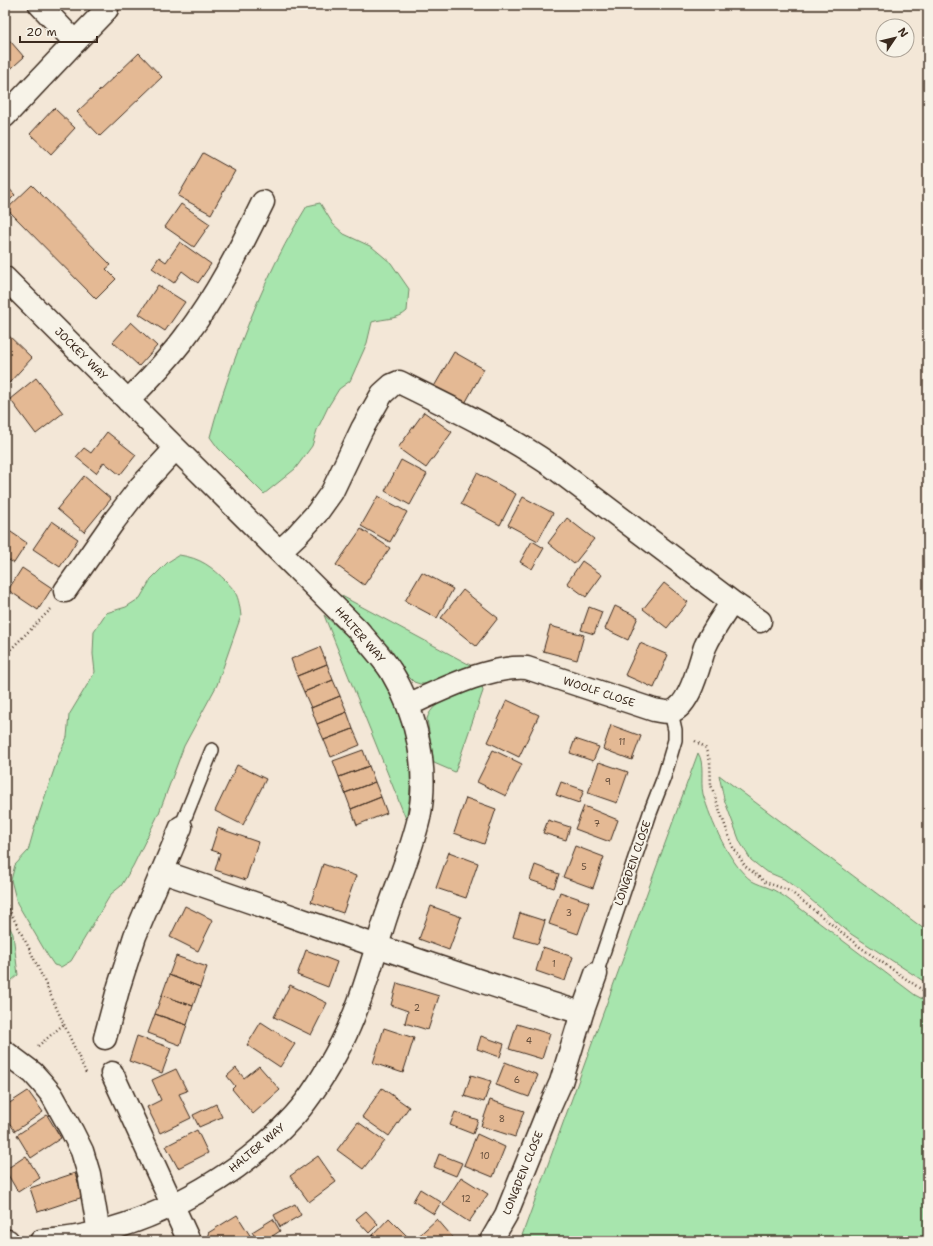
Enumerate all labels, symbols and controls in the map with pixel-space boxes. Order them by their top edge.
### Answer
scale bar [20,18,97,44]
north arrow [875,18,915,58]
text: 20 m [26,24,57,40]
text: N [894,25,912,41]
street label: JOCKEY WAY [51,324,111,384]
street label: HALTER WAY [332,604,389,666]
street label: WOOLF CLOSE [561,673,637,711]
house number: 11 [618,736,626,748]
house number: 9 [605,776,611,788]
house number: 7 [594,818,600,830]
street label: LONGDEN CLOSE [611,818,655,908]
house number: 5 [581,861,587,873]
house number: 3 [566,907,572,919]
house number: 1 [552,958,556,970]
house number: 2 [414,1002,420,1014]
house number: 4 [526,1035,532,1047]
house number: 6 [514,1074,520,1086]
house number: 8 [499,1113,505,1125]
street label: HALTER WAY [226,1120,289,1176]
street label: LONGDEN CLOSE [499,1129,547,1217]
house number: 10 [480,1150,490,1162]
house number: 12 [461,1193,471,1205]

